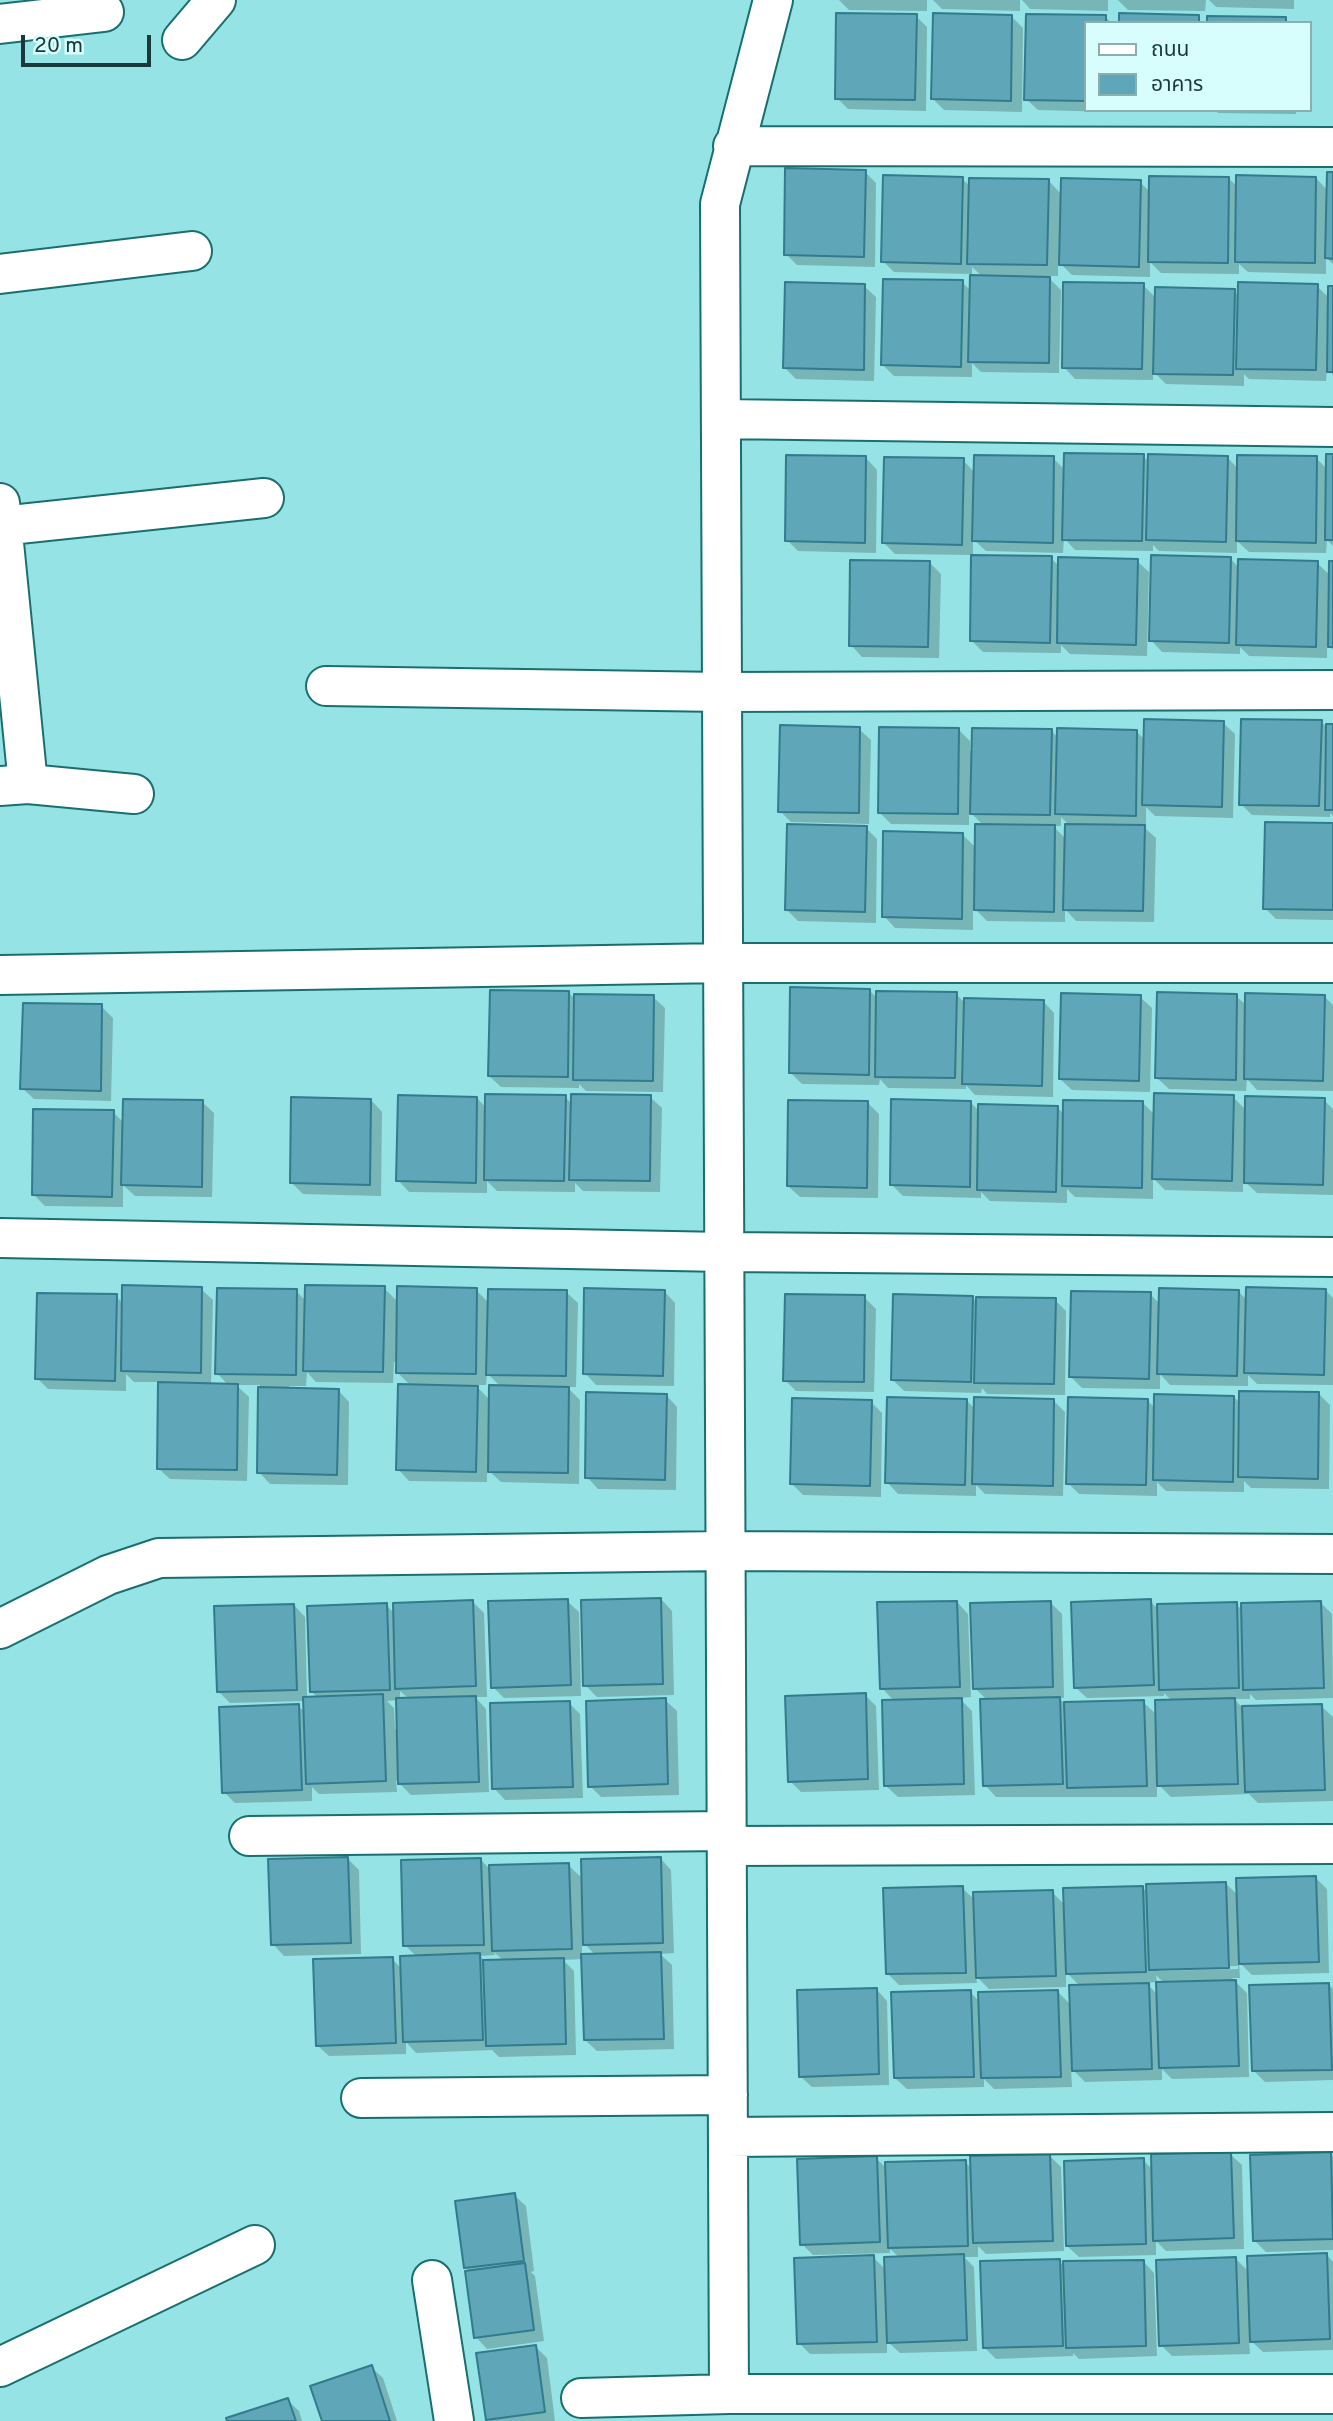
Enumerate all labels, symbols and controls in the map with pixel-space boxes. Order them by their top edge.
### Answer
scale bar [24,21,154,65]
legend [1084,21,1312,112]
text: 20 m [34,33,83,60]
text: ถนน [1151,37,1189,64]
text: อาคาร [1151,72,1203,99]

